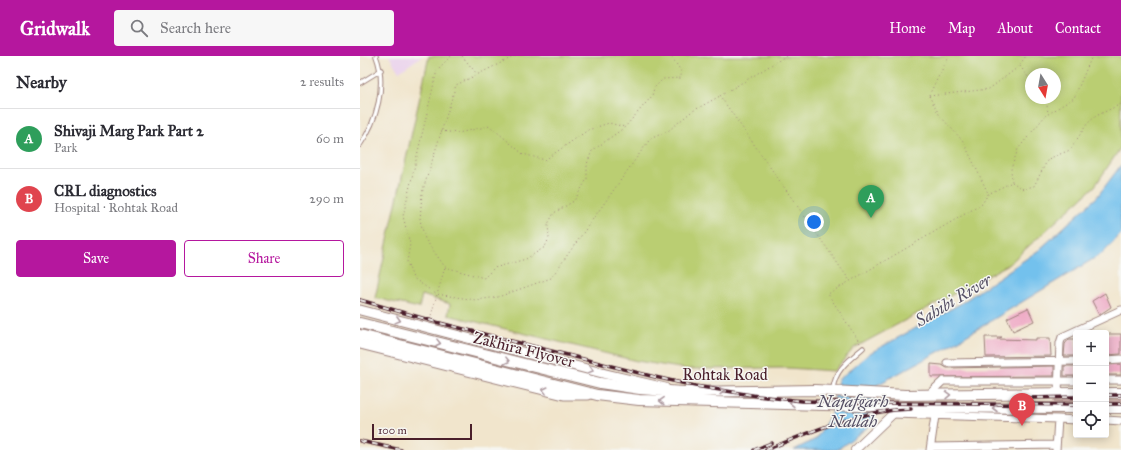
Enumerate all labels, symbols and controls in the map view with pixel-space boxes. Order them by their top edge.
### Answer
search box [114,10,394,46]
text: Gridwalk [20,17,90,40]
icon: search [128,17,150,39]
text: Search here [160,19,231,37]
text: Home [889,20,926,37]
text: Map [948,20,975,37]
text: About [997,20,1033,37]
text: Contact [1055,20,1101,37]
north arrow [1025,68,1061,104]
text: Nearby [16,72,67,93]
text: 2 results [300,74,344,90]
text: Shivaji Marg Park Part 2 [54,122,204,140]
text: A [25,131,33,147]
text: 60 m [316,131,344,147]
text: Park [54,140,78,156]
text: CRL diagnostics [54,182,157,200]
pin: A [858,185,884,218]
text: B [25,191,33,207]
text: 290 m [309,191,344,207]
text: Hospital · Rohtak Road [54,200,178,216]
your location [804,212,824,232]
button: Save [16,240,176,277]
button: Share [184,240,344,277]
water label: Sahibi River [910,269,996,332]
one-way arrow [394,315,401,323]
street label: Zakhira Flyover [471,328,577,371]
map controls [1073,330,1109,438]
button: + [1073,330,1109,366]
one-way arrow [435,339,442,347]
one-way arrow [504,356,510,364]
street label: Rohtak Road [682,365,768,384]
one-way arrow [588,366,594,374]
button: − [1073,366,1109,402]
one-way arrow [719,386,725,395]
one-way arrow [542,387,548,395]
one-way arrow [945,390,951,399]
water label: Najafgarh Nallah [816,391,889,432]
pin: B [1009,393,1035,426]
one-way arrow [659,397,665,405]
one-way arrow [789,399,795,407]
button: locate [1073,402,1109,438]
one-way arrow [992,404,998,412]
scale bar [372,422,472,441]
text: 100 m [378,424,407,437]

